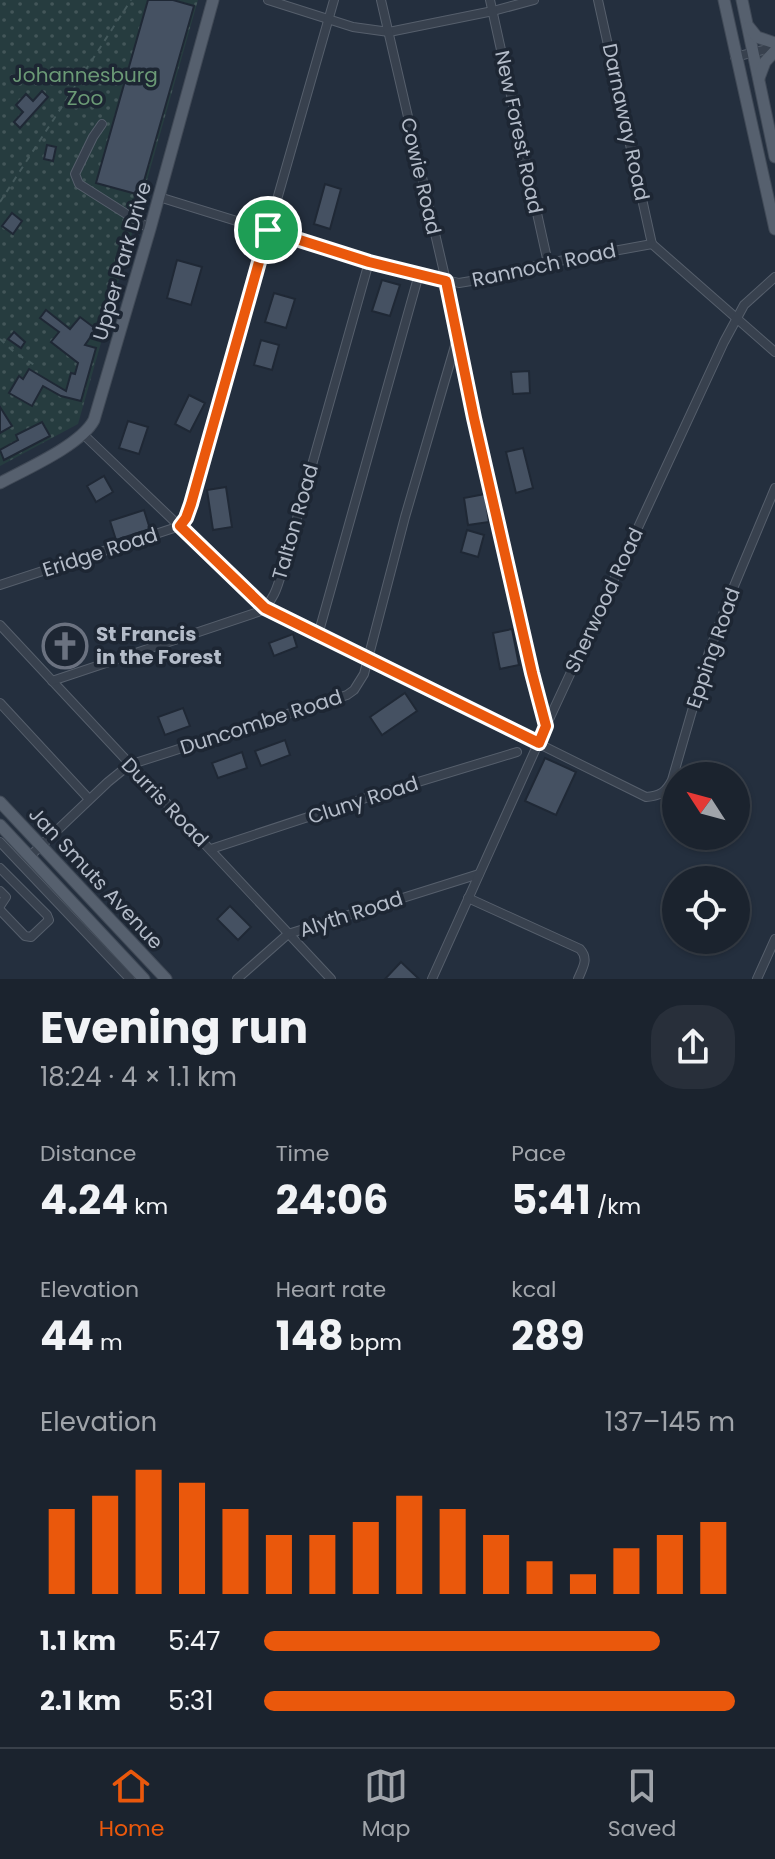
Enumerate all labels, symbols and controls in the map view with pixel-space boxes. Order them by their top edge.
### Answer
street label: Darnaway Road [596,41,656,203]
street label: New Forest Road [488,48,550,216]
park label: Johannesburg Zoo [12,61,158,112]
street label: Cowie Road [394,115,448,237]
street label: Upper Park Drive [86,178,158,344]
pin [234,196,302,264]
icon: arrive [246,208,290,252]
street label: Rannoch Road [470,236,618,294]
street label: Talton Road [265,461,325,583]
street label: Eridge Road [39,520,161,584]
street label: Sherwood Road [558,523,650,677]
street label: Epping Road [679,584,747,712]
place label: St Francis in the Forest [96,620,222,671]
church icon: St Francis in the Forest [41,622,89,670]
street label: Duncombe Road [177,683,345,761]
street label: Durris Road [115,751,215,853]
north arrow [662,762,750,850]
map controls [662,762,750,954]
street label: Cluny Road [304,769,422,831]
street label: Jan Smuts Avenue [22,801,170,955]
button: locate [662,866,750,954]
street label: Alyth Road [296,884,406,944]
text: Evening run [40,997,308,1058]
button: share [651,1005,735,1089]
text: 18:24 · 4 × 1.1 km [40,1059,237,1095]
text: Distance [40,1138,136,1169]
text: Time [276,1138,329,1169]
text: Pace [511,1138,566,1169]
text: 4.24 [40,1172,128,1228]
text: 24:06 [276,1172,389,1228]
text: 5:41 [511,1172,591,1228]
text: km [128,1191,168,1222]
text: /km [591,1191,641,1222]
text: Elevation [40,1274,139,1305]
text: Heart rate [276,1274,386,1305]
text: kcal [511,1274,556,1305]
text: 44 [40,1308,94,1364]
text: 148 [276,1308,344,1364]
text: 289 [511,1308,585,1364]
text: m [94,1327,123,1358]
text: bpm [344,1327,402,1358]
text: Elevation [40,1404,157,1440]
text: 137–145 m [605,1404,735,1440]
text: 1.1 km [40,1623,116,1659]
text: 5:47 [168,1623,220,1659]
text: 2.1 km [40,1683,121,1719]
text: 5:31 [168,1683,214,1719]
tab: Home [99,1764,164,1845]
tab: Map [362,1764,410,1845]
tab: Saved [608,1764,676,1845]

